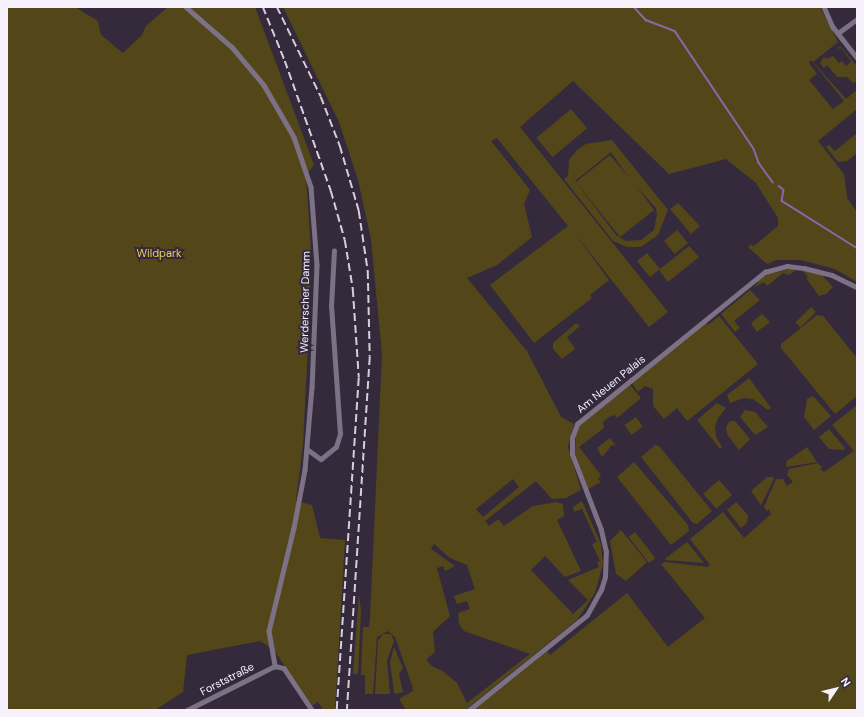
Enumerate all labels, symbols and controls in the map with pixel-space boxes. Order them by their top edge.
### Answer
park label: Wildpark [136,246,182,260]
street label: Werderscher Damm [298,251,312,353]
street label: Am Neuen Palais [574,352,648,416]
street label: Forststraße [198,660,256,698]
north arrow [816,669,856,709]
text: N [838,675,854,689]

